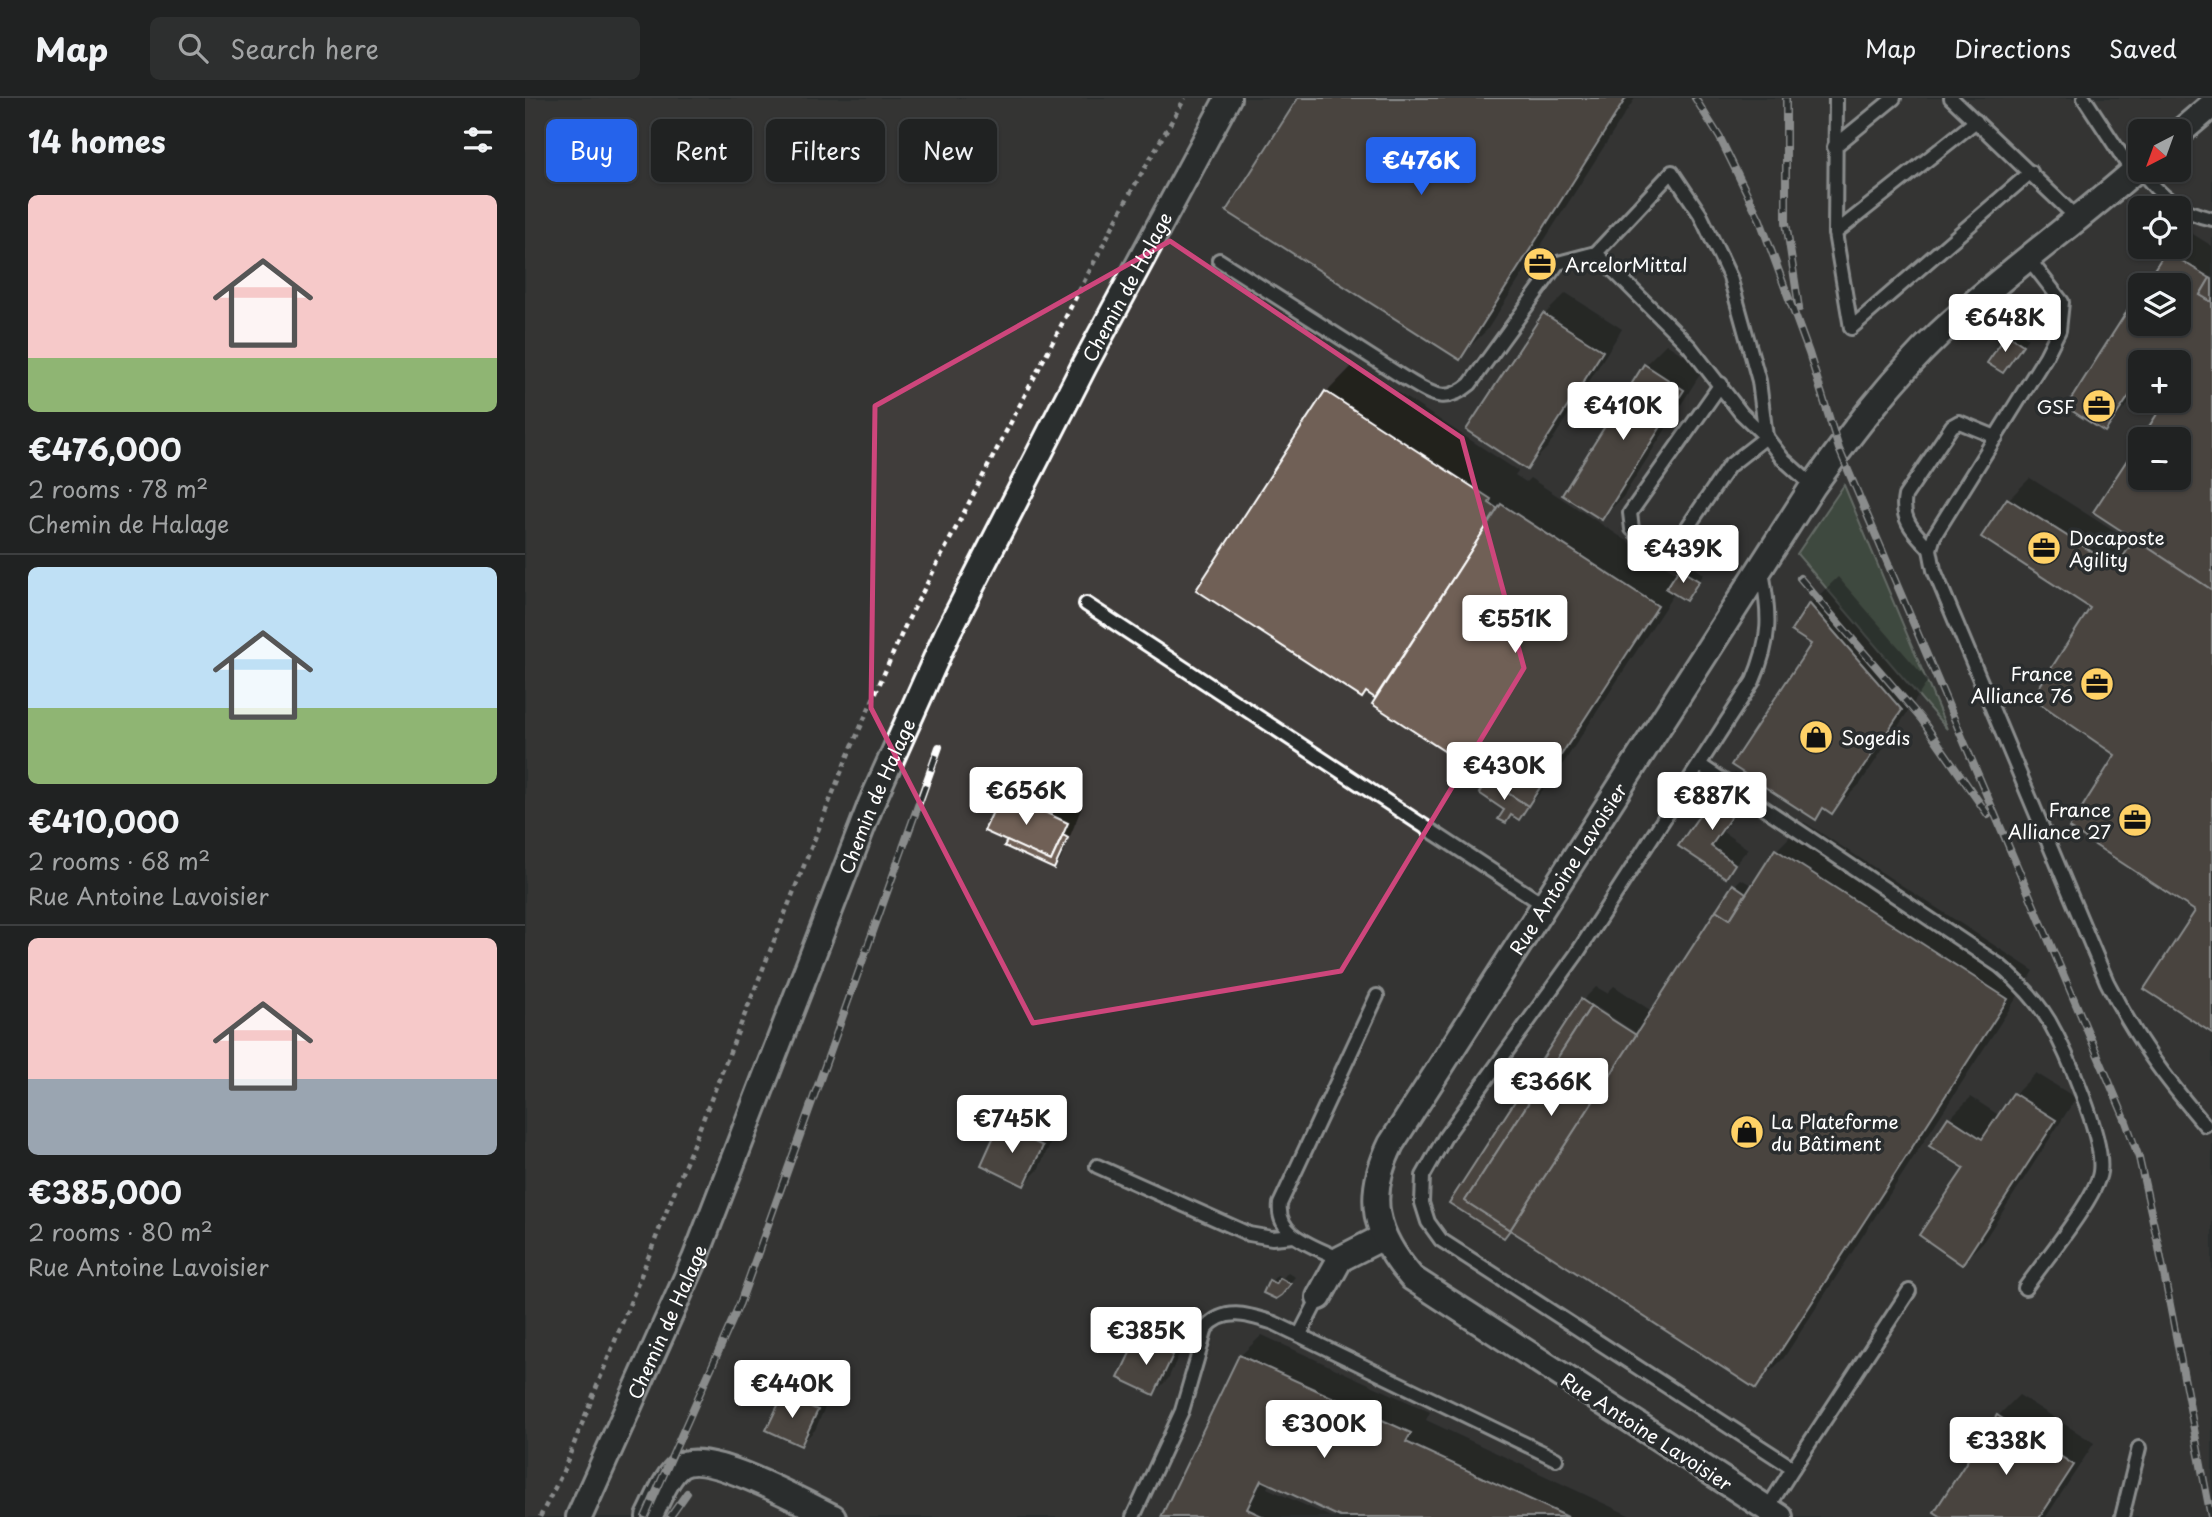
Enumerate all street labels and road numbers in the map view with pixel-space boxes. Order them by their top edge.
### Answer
street label: Chemin de Halage [1075,207,1178,367]
street label: Chemin de Halage [831,714,922,878]
street label: Rue Antoine Lavoisier [1502,777,1633,960]
street label: Chemin de Halage [620,1241,713,1403]
street label: Rue Antoine Lavoisier [1556,1365,1738,1497]

